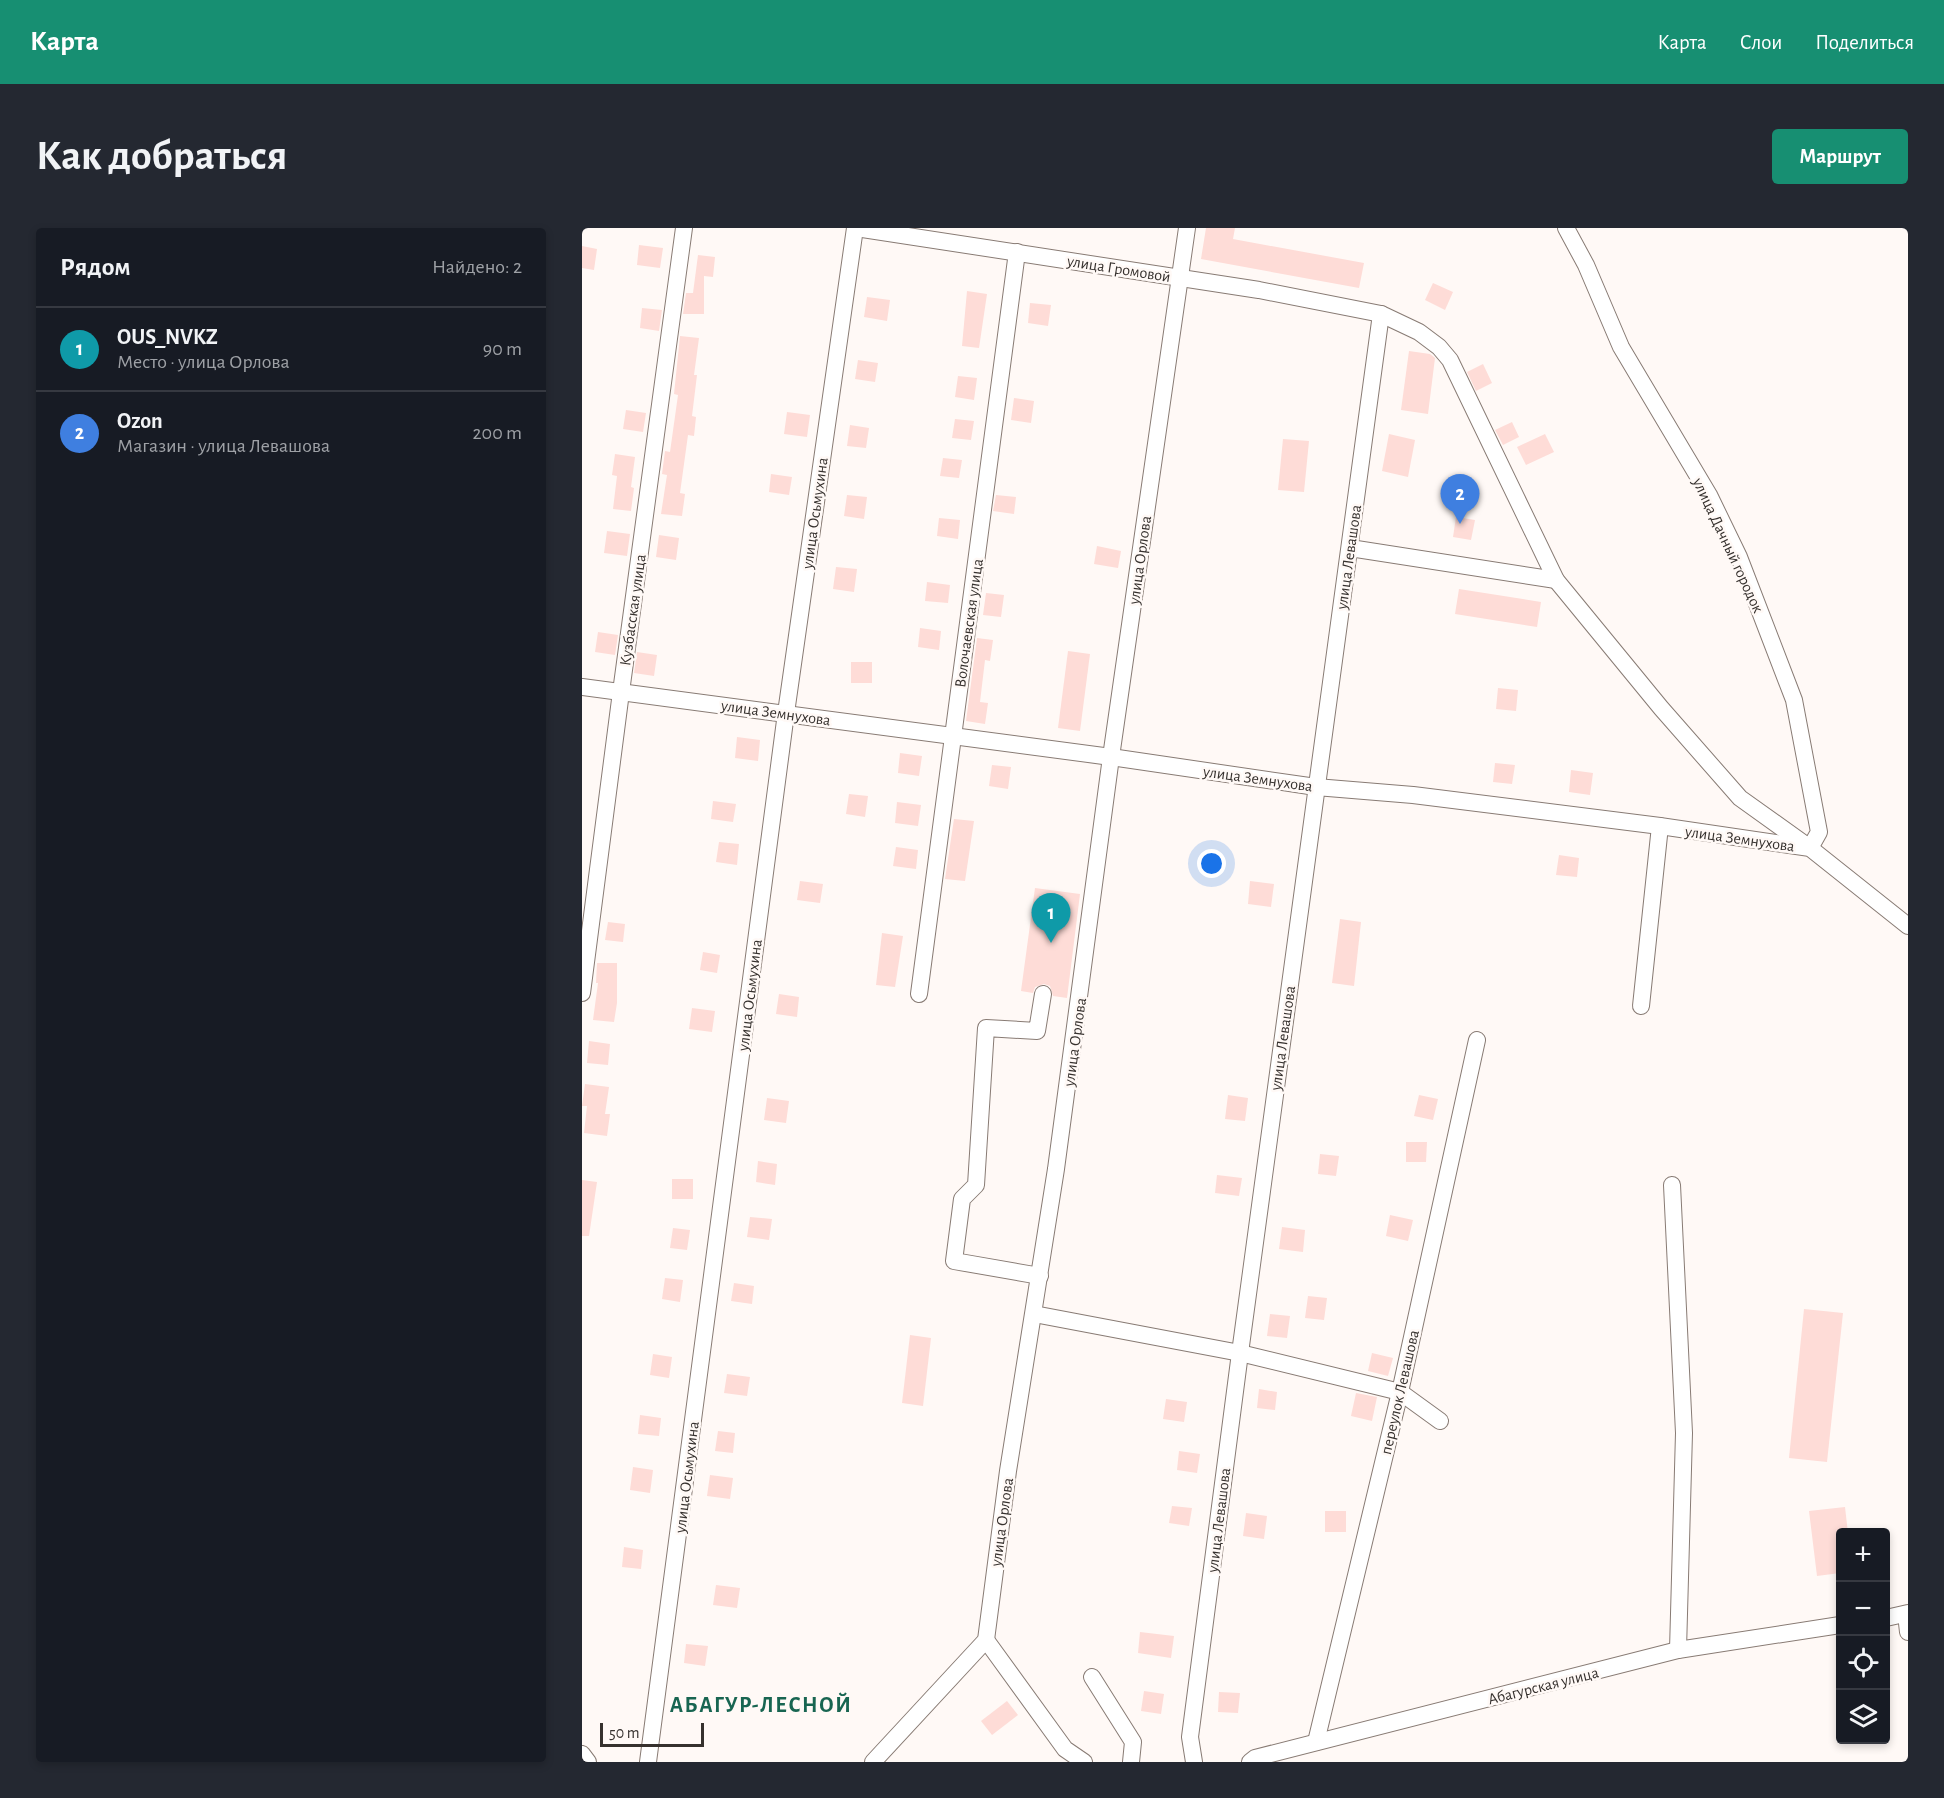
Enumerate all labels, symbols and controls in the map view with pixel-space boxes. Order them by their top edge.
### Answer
text: Карта [30,28,99,56]
text: Карта [1657,32,1707,53]
text: Слои [1740,32,1782,53]
text: Поделиться [1815,32,1914,53]
button: Маршрут [1772,129,1908,184]
text: Как добраться [36,135,287,177]
street label: улица Громовой [1065,253,1172,286]
text: Рядом [60,254,131,280]
text: Найдено: 2 [432,257,522,277]
text: OUS_NVKZ [117,326,218,348]
text: 1 [76,339,83,359]
text: 90 m [483,339,522,359]
text: Место · улица Орлова [117,352,290,372]
text: Ozon [117,410,163,432]
text: 2 [75,423,84,443]
text: 200 m [472,423,522,443]
text: Магазин · улица Левашова [117,436,330,456]
street label: улица Осьмухина [799,456,832,571]
pin: 2 [1440,474,1480,524]
street label: улица Дачный городок [1689,475,1767,616]
street label: улица Левашова [1334,504,1365,612]
street label: улица Орлова [1126,515,1155,607]
street label: Кузбасская улица [617,553,650,667]
street label: Волочаевская улица [952,558,987,689]
street label: улица Земнухова [719,697,832,730]
street label: улица Земнухова [1201,763,1314,796]
street label: улица Земнухова [1683,823,1796,856]
your location [1197,849,1226,878]
pin: 1 [1032,894,1070,943]
street label: улица Осьмухина [735,938,766,1053]
street label: улица Левашова [1268,985,1299,1093]
street label: улица Орлова [1061,997,1090,1089]
street label: переулок Левашова [1378,1328,1423,1456]
street label: улица Осьмухина [672,1420,703,1535]
street label: улица Левашова [1205,1467,1234,1575]
street label: улица Орлова [988,1477,1017,1569]
map controls [1836,1528,1890,1744]
button: + [1836,1528,1890,1582]
button: − [1836,1582,1890,1636]
button: locate [1836,1636,1890,1690]
street label: Абагурская улица [1486,1664,1600,1708]
button: layers [1836,1690,1890,1744]
district label: АБАГУР-ЛЕСНОЙ [670,1692,852,1716]
scale bar [600,1720,704,1748]
text: 50 m [609,1725,640,1741]

